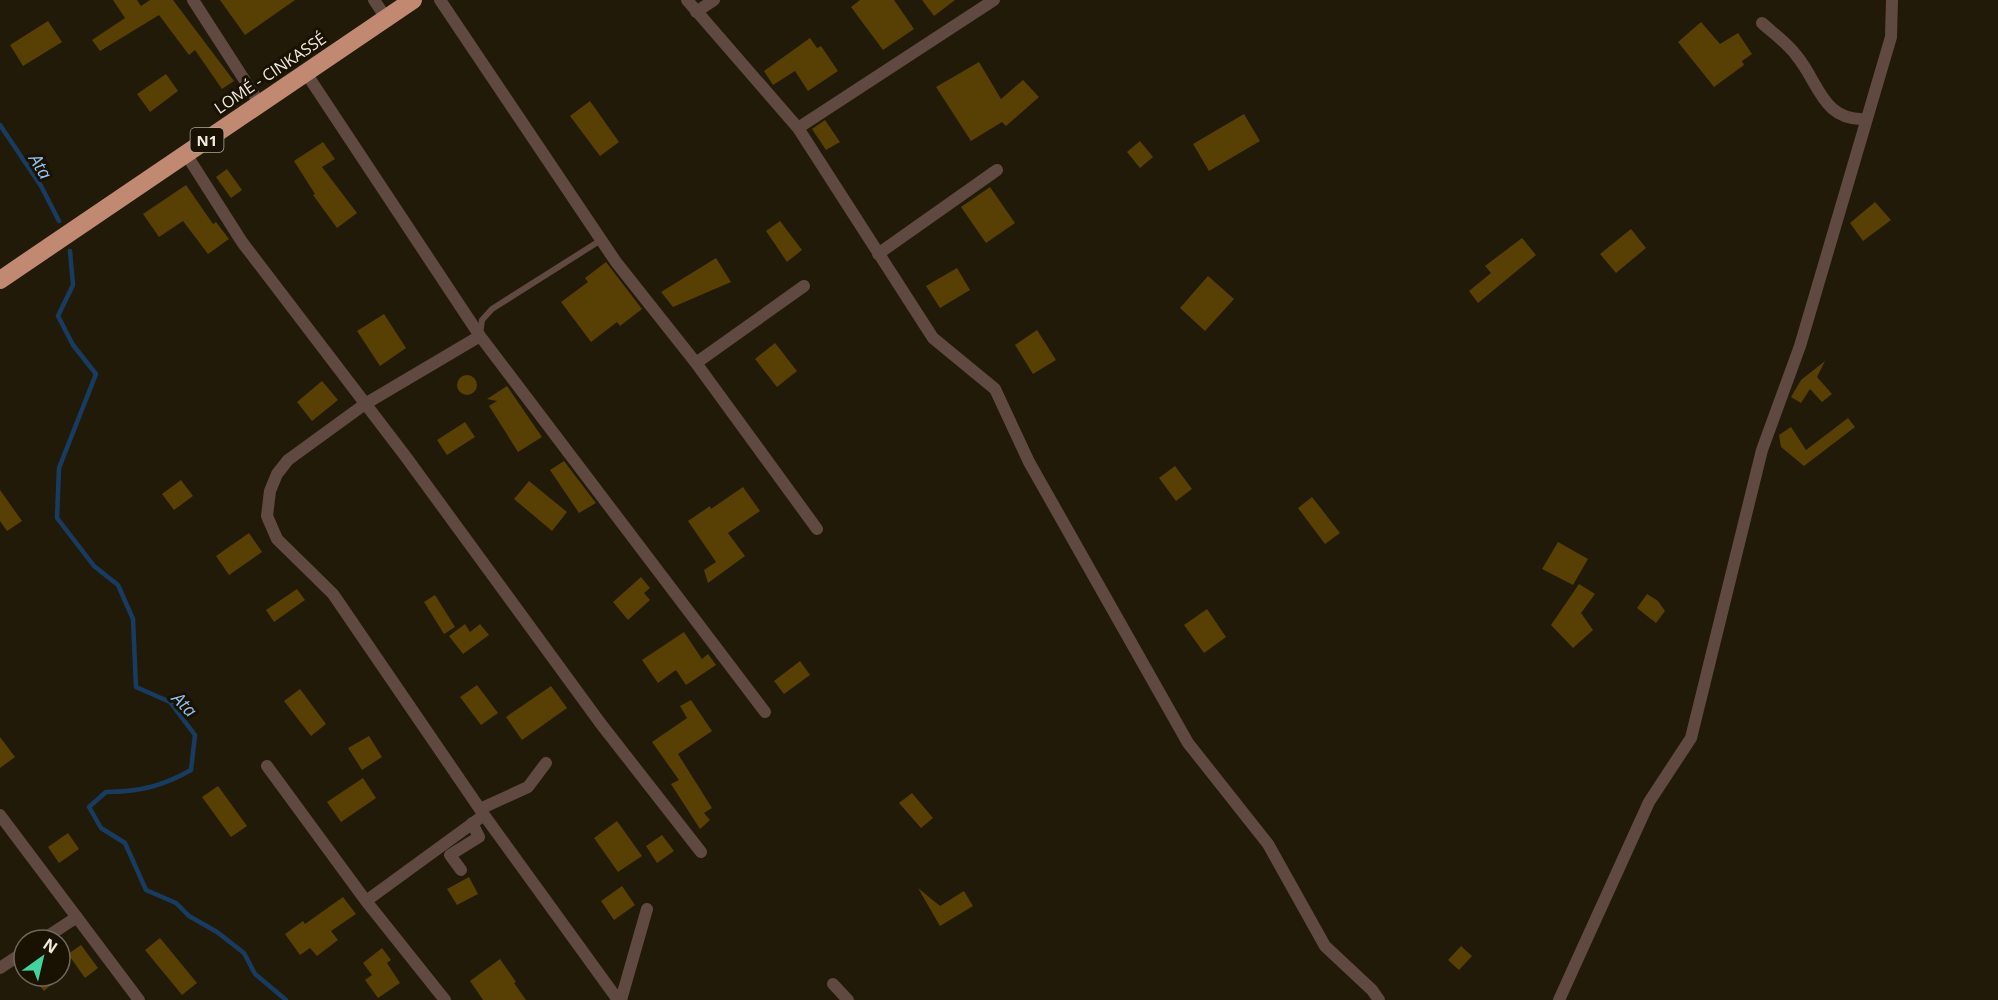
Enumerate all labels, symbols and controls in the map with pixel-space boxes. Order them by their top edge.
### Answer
street label: LOMÉ - CINKASSÉ [210,27,330,119]
road number: N1 [190,128,224,152]
water label: Ata [23,147,58,183]
water label: Ata [166,685,203,722]
north arrow [12,928,72,988]
text: N [39,933,62,958]

